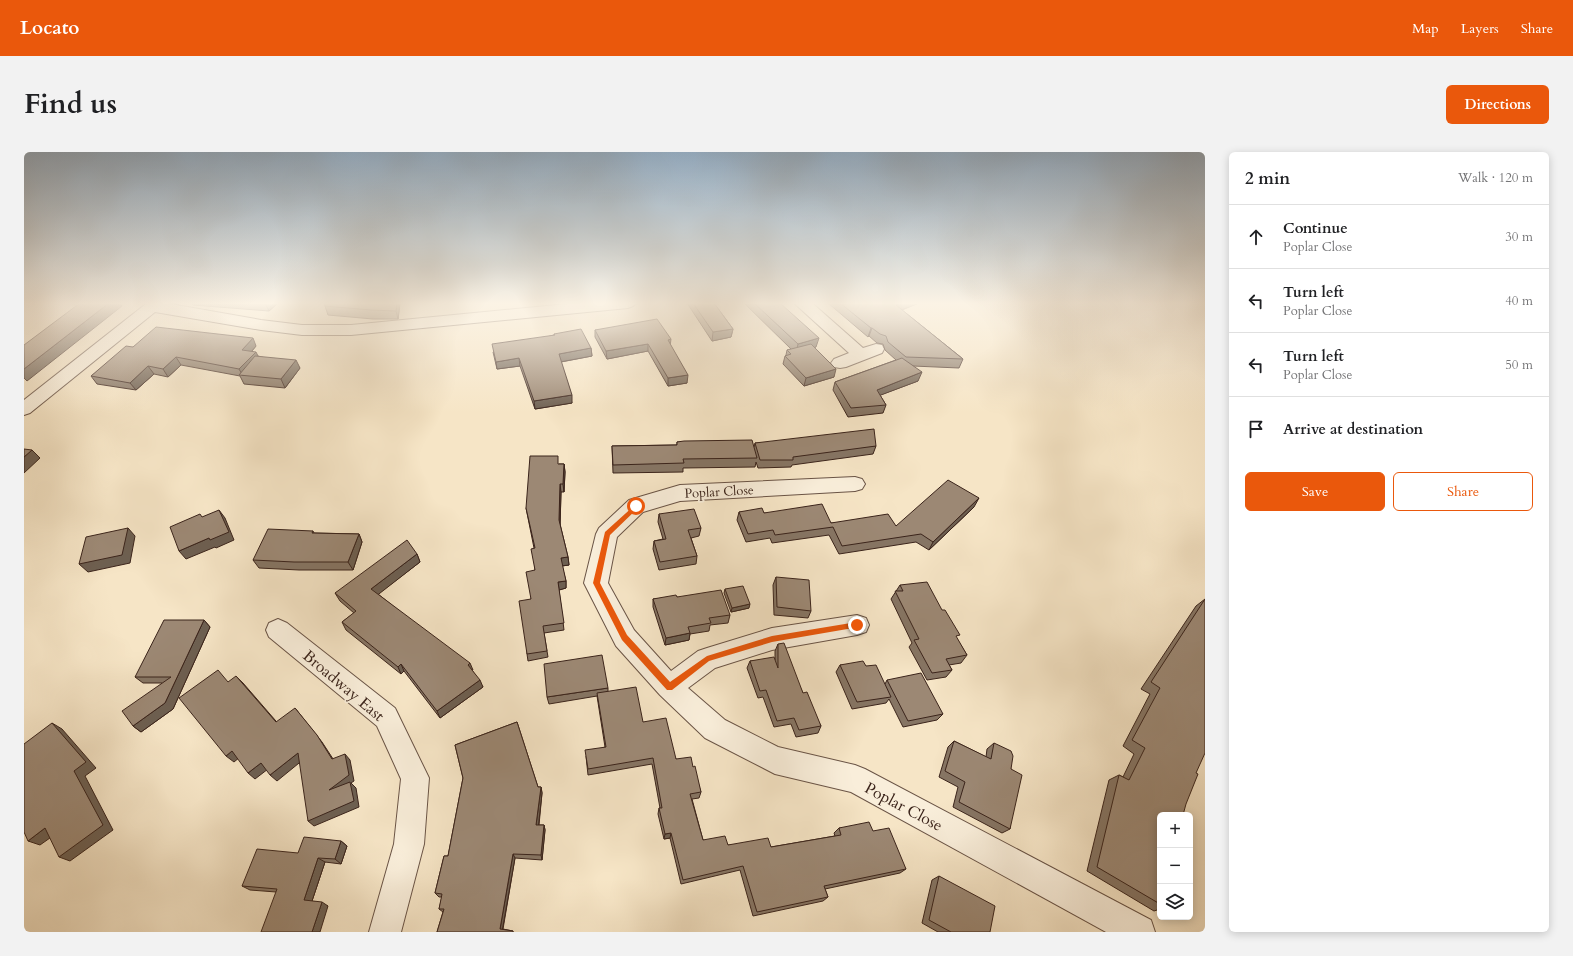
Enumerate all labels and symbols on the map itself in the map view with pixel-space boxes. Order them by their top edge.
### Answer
street label: Poplar Close [684,481,754,503]
route start [627,497,645,515]
route end [848,616,866,634]
street label: Broadway East [298,645,389,726]
street label: Poplar Close [861,777,946,837]

